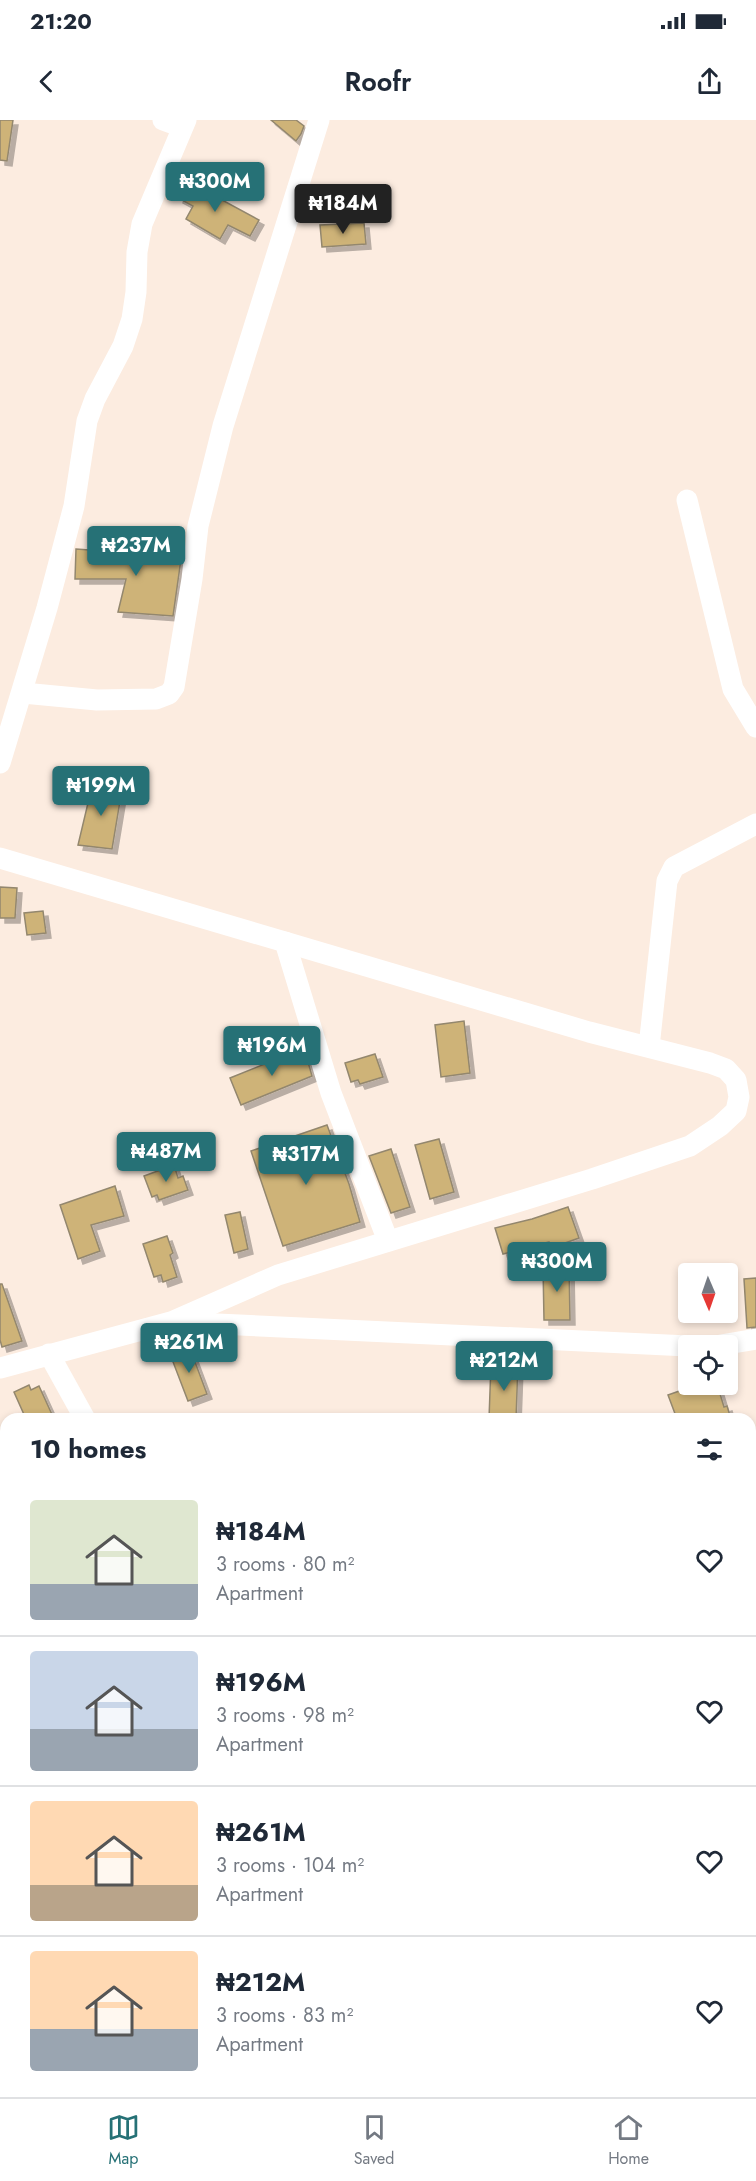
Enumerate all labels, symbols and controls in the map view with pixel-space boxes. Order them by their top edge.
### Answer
text: 21:20 [30,5,92,37]
text: Roofr [344,62,412,101]
icon: back [30,65,63,98]
icon: share [693,65,726,98]
pin: ₦300M [173,162,257,213]
text: ₦300M [179,167,251,196]
pin: ₦184M [301,184,385,235]
text: ₦184M [309,189,377,218]
pin: ₦237M [94,526,178,577]
text: ₦237M [101,531,171,560]
pin: ₦199M [59,766,143,817]
text: ₦199M [66,771,136,800]
pin: ₦196M [230,1026,314,1077]
text: ₦196M [237,1031,307,1060]
pin: ₦487M [124,1132,208,1183]
pin: ₦317M [264,1135,348,1186]
text: ₦487M [131,1137,201,1166]
text: ₦317M [273,1140,339,1169]
pin: ₦300M [515,1242,599,1293]
text: ₦300M [521,1247,593,1276]
north arrow [678,1263,738,1323]
map controls [678,1263,738,1395]
pin: ₦261M [147,1323,231,1374]
text: ₦261M [155,1328,223,1357]
button: locate [678,1335,738,1395]
pin: ₦212M [462,1341,546,1392]
text: ₦212M [470,1346,538,1375]
text: 10 homes [30,1430,146,1468]
icon: filters [693,1433,726,1466]
text: ₦184M [216,1512,306,1550]
icon: home [78,1524,150,1596]
icon: heart [693,1544,726,1577]
text: 3 rooms · 80 m² [216,1550,354,1579]
text: Apartment [216,1579,303,1608]
text: ₦196M [216,1663,306,1701]
icon: home [78,1675,150,1747]
icon: heart [693,1695,726,1728]
text: 3 rooms · 98 m² [216,1701,354,1730]
text: Apartment [216,1730,303,1759]
text: ₦261M [216,1813,306,1851]
icon: home [78,1825,150,1897]
icon: heart [693,1845,726,1878]
text: 3 rooms · 104 m² [216,1851,364,1880]
text: Apartment [216,1880,303,1909]
text: ₦212M [216,1963,305,2001]
icon: home [78,1975,150,2047]
icon: heart [693,1995,726,2028]
text: 3 rooms · 83 m² [216,2001,353,2030]
text: Apartment [216,2030,303,2059]
tab: Map [107,2111,140,2170]
tab: Saved [354,2111,394,2170]
tab: Home [608,2111,649,2170]

